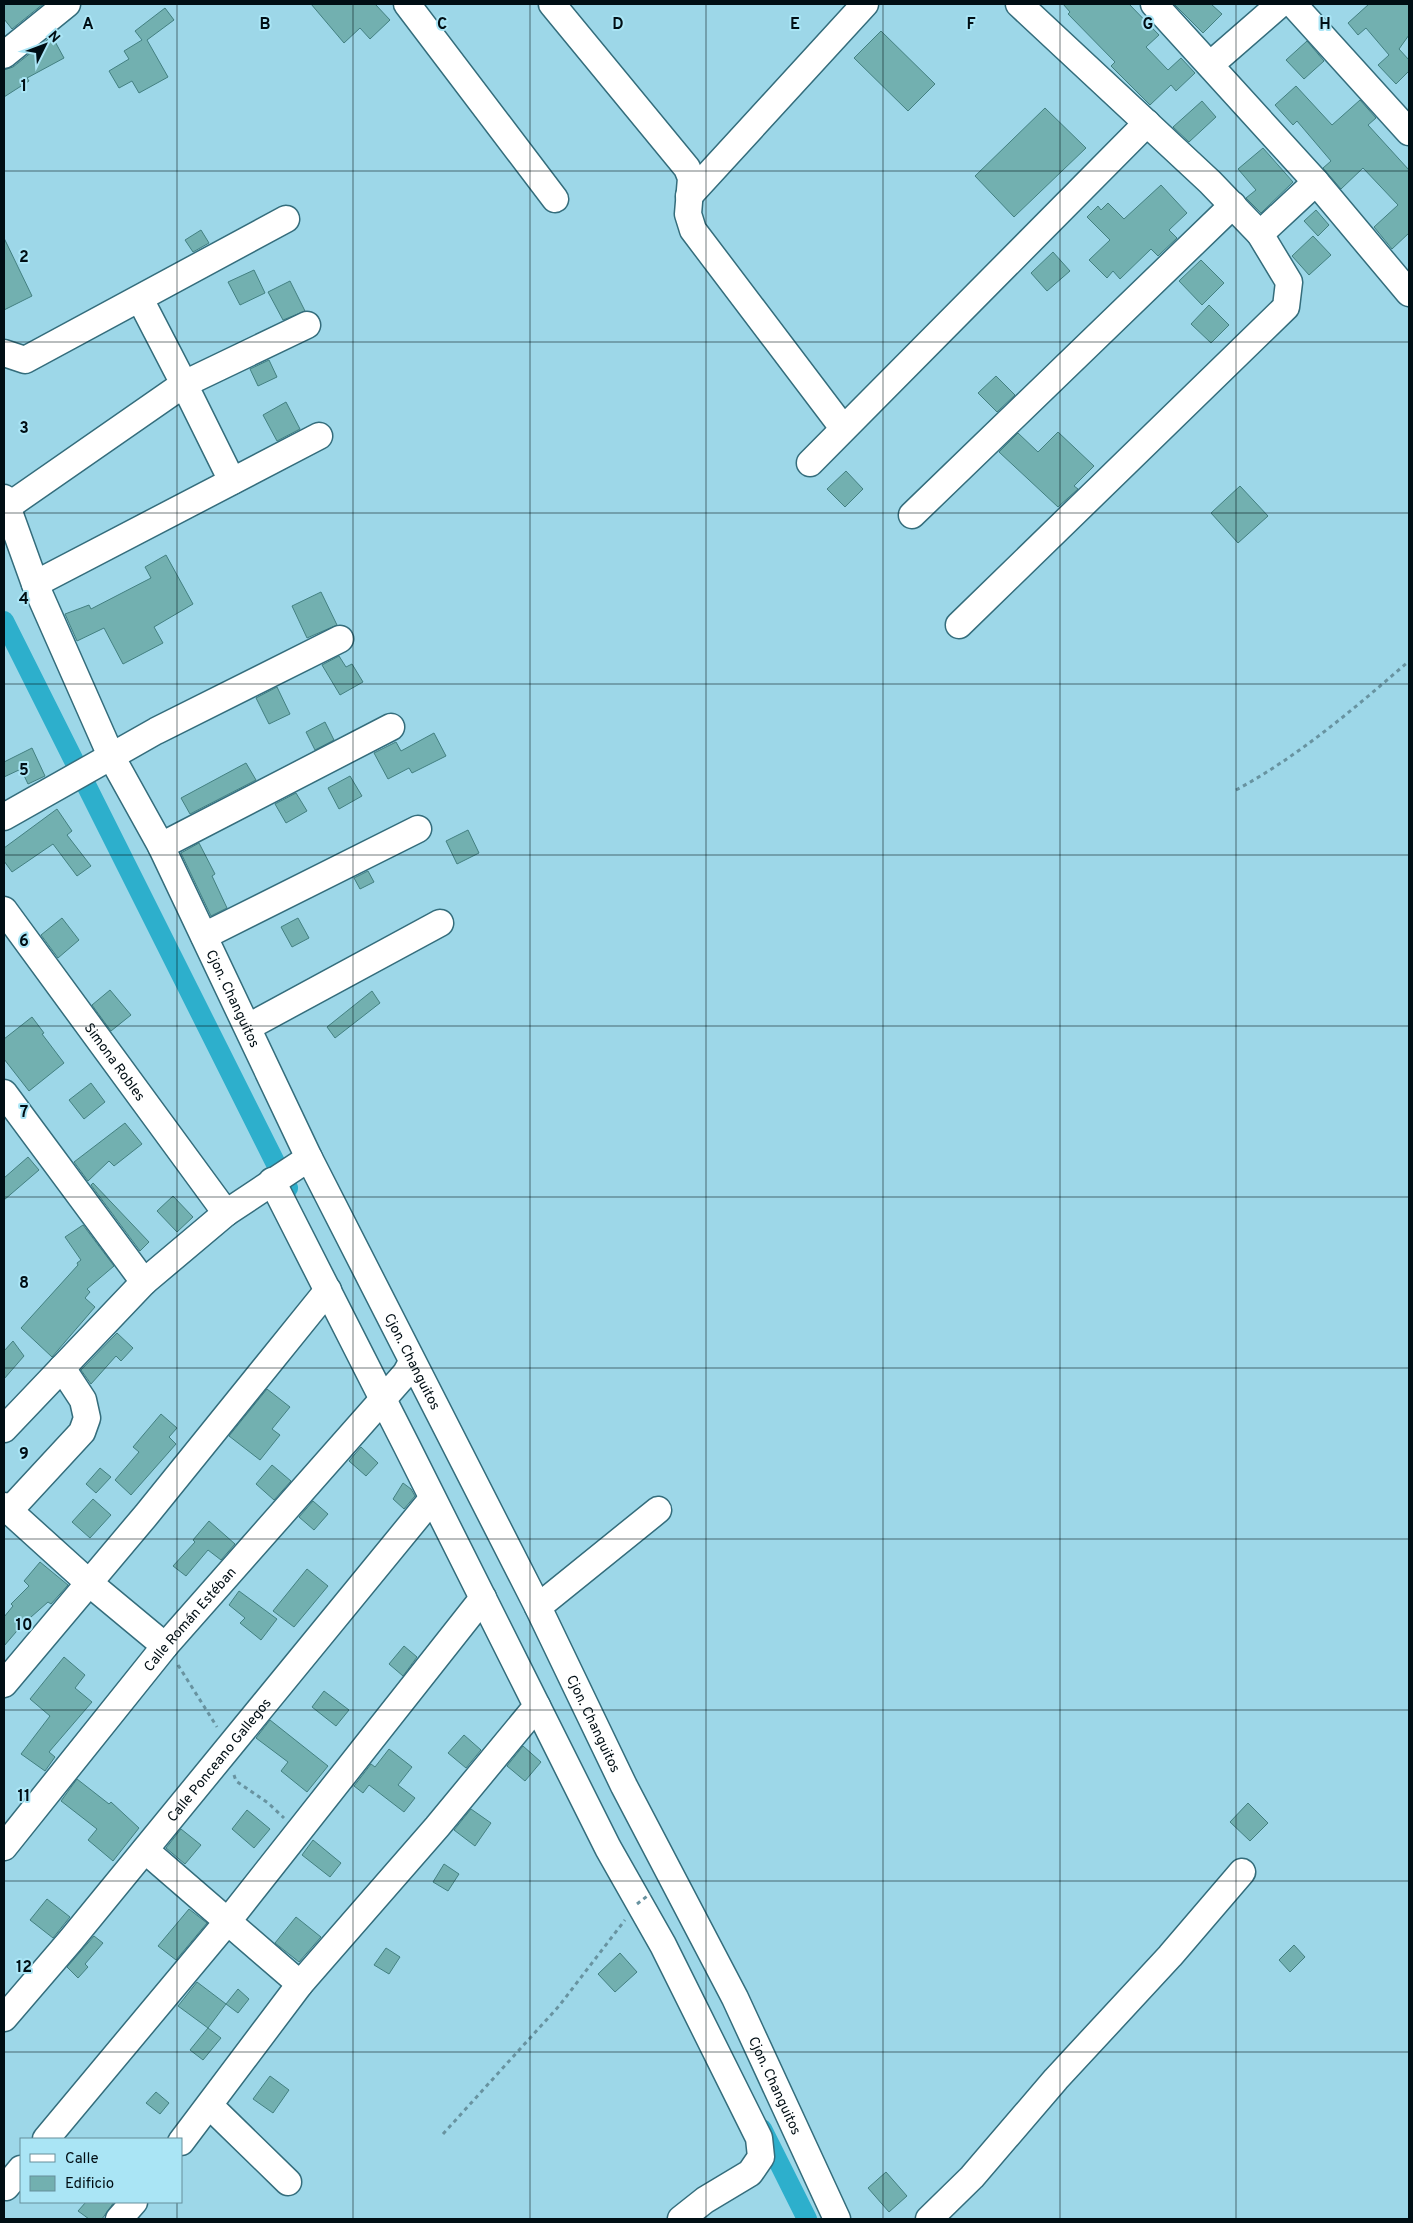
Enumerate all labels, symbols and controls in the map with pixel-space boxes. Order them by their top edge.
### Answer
text: A [82,15,94,35]
text: B [259,15,271,35]
text: C [437,15,447,35]
text: D [612,15,624,35]
text: E [790,15,800,35]
text: F [966,15,976,35]
text: G [1143,15,1153,35]
text: H [1319,15,1331,35]
north arrow [20,20,70,70]
text: N [44,28,63,47]
text: 1 [21,77,27,97]
text: 2 [19,248,29,268]
text: 3 [19,419,29,439]
text: 4 [19,590,29,610]
text: 5 [19,761,29,781]
text: 6 [19,932,29,952]
street label: Cjon. Changuitos [201,947,262,1051]
street label: Simona Robles [80,1020,148,1105]
text: 7 [20,1103,28,1123]
text: 8 [19,1274,29,1294]
street label: Cjon. Changuitos [380,1311,443,1413]
text: 9 [19,1445,29,1465]
street label: Calle Román Estéban [141,1564,240,1676]
text: 10 [16,1616,32,1636]
street label: Cjon. Changuitos [562,1673,623,1776]
street label: Calle Ponceano Gallegos [164,1695,276,1826]
text: 11 [18,1787,30,1807]
text: 12 [16,1958,32,1978]
street label: Cjon. Changuitos [744,2034,804,2138]
legend [20,2138,182,2203]
text: Calle [65,2150,99,2169]
text: Edificio [65,2175,114,2194]

